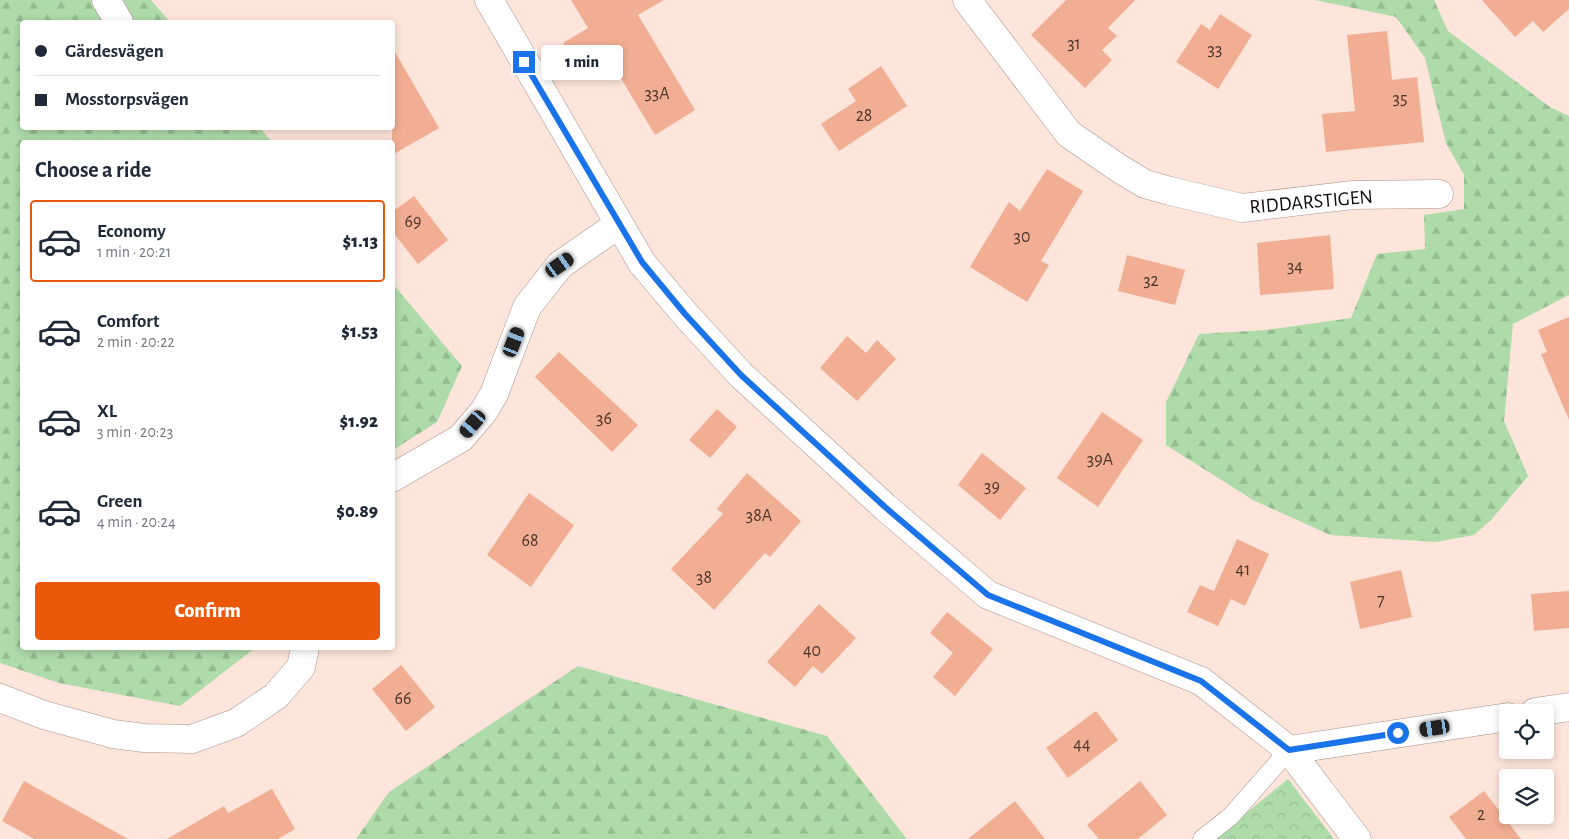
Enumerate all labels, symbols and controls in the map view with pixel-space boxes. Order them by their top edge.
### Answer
house number: 31 [1067,35,1081,53]
house number: 33 [1208,41,1222,59]
text: Gärdesvägen [65,42,164,61]
callout: 1 min [542,44,624,80]
route end [513,51,535,73]
text: 1 min [565,54,599,70]
house number: 33A [644,85,670,103]
text: Mosstorpsvägen [65,90,189,109]
house number: 35 [1393,90,1407,108]
house number: 28 [856,107,872,125]
text: Choose a ride [35,159,151,181]
street label: RIDDARSTIGEN [1248,187,1374,217]
house number: 69 [405,213,421,231]
icon: car [37,219,82,264]
text: Economy [97,222,166,241]
house number: 30 [1014,228,1030,246]
text: $1.13 [343,232,378,251]
text: 1 min · 20:21 [97,244,171,260]
car [543,250,576,280]
house number: 34 [1287,258,1303,276]
house number: 32 [1143,272,1159,290]
icon: car [37,309,82,354]
text: Comfort [97,312,159,331]
text: $1.53 [341,322,378,341]
car [501,325,526,359]
text: 2 min · 20:22 [97,334,175,350]
icon: car [37,399,82,444]
text: XL [97,402,117,421]
car [457,408,488,440]
house number: 36 [596,410,612,428]
text: $1.92 [340,412,378,431]
text: 3 min · 20:23 [97,424,173,440]
house number: 39A [1087,451,1114,469]
house number: 39 [984,478,1000,496]
icon: car [37,489,82,534]
text: Green [97,492,143,511]
text: $0.89 [336,502,378,521]
house number: 38A [746,507,773,525]
text: 4 min · 20:24 [97,514,176,530]
house number: 68 [522,532,539,550]
house number: 41 [1236,561,1250,579]
house number: 38 [696,569,712,587]
button: Confirm [35,582,380,640]
house number: 7 [1377,592,1385,610]
house number: 40 [803,642,821,660]
house number: 66 [395,690,411,708]
map controls [1499,704,1554,824]
button: locate [1499,704,1554,759]
car [1419,718,1450,738]
route start [1387,722,1409,744]
house number: 44 [1073,736,1091,754]
button: layers [1499,769,1554,824]
house number: 2 [1477,806,1485,824]

